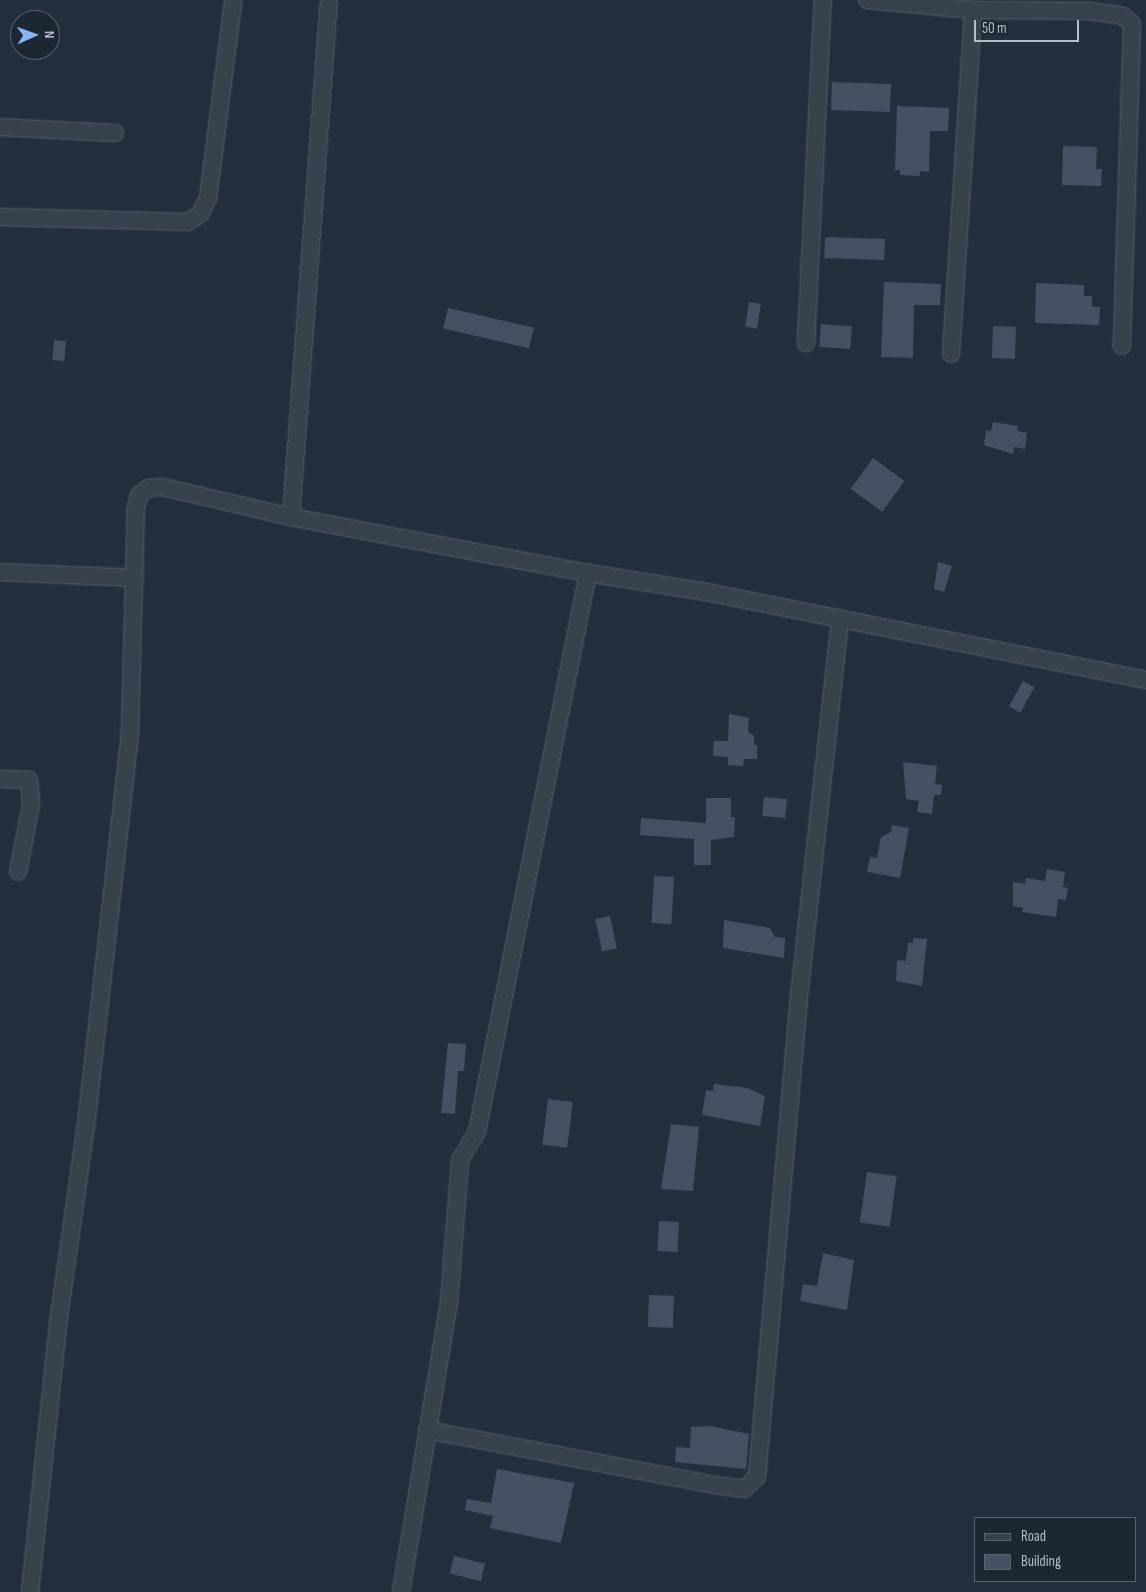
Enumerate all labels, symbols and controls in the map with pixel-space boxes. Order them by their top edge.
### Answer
north arrow [10,10,60,60]
scale bar [976,10,1081,42]
text: 50 m [982,19,1007,38]
text: N [41,30,58,39]
legend [974,1517,1136,1582]
text: Road [1021,1527,1046,1546]
text: Building [1021,1552,1061,1571]

